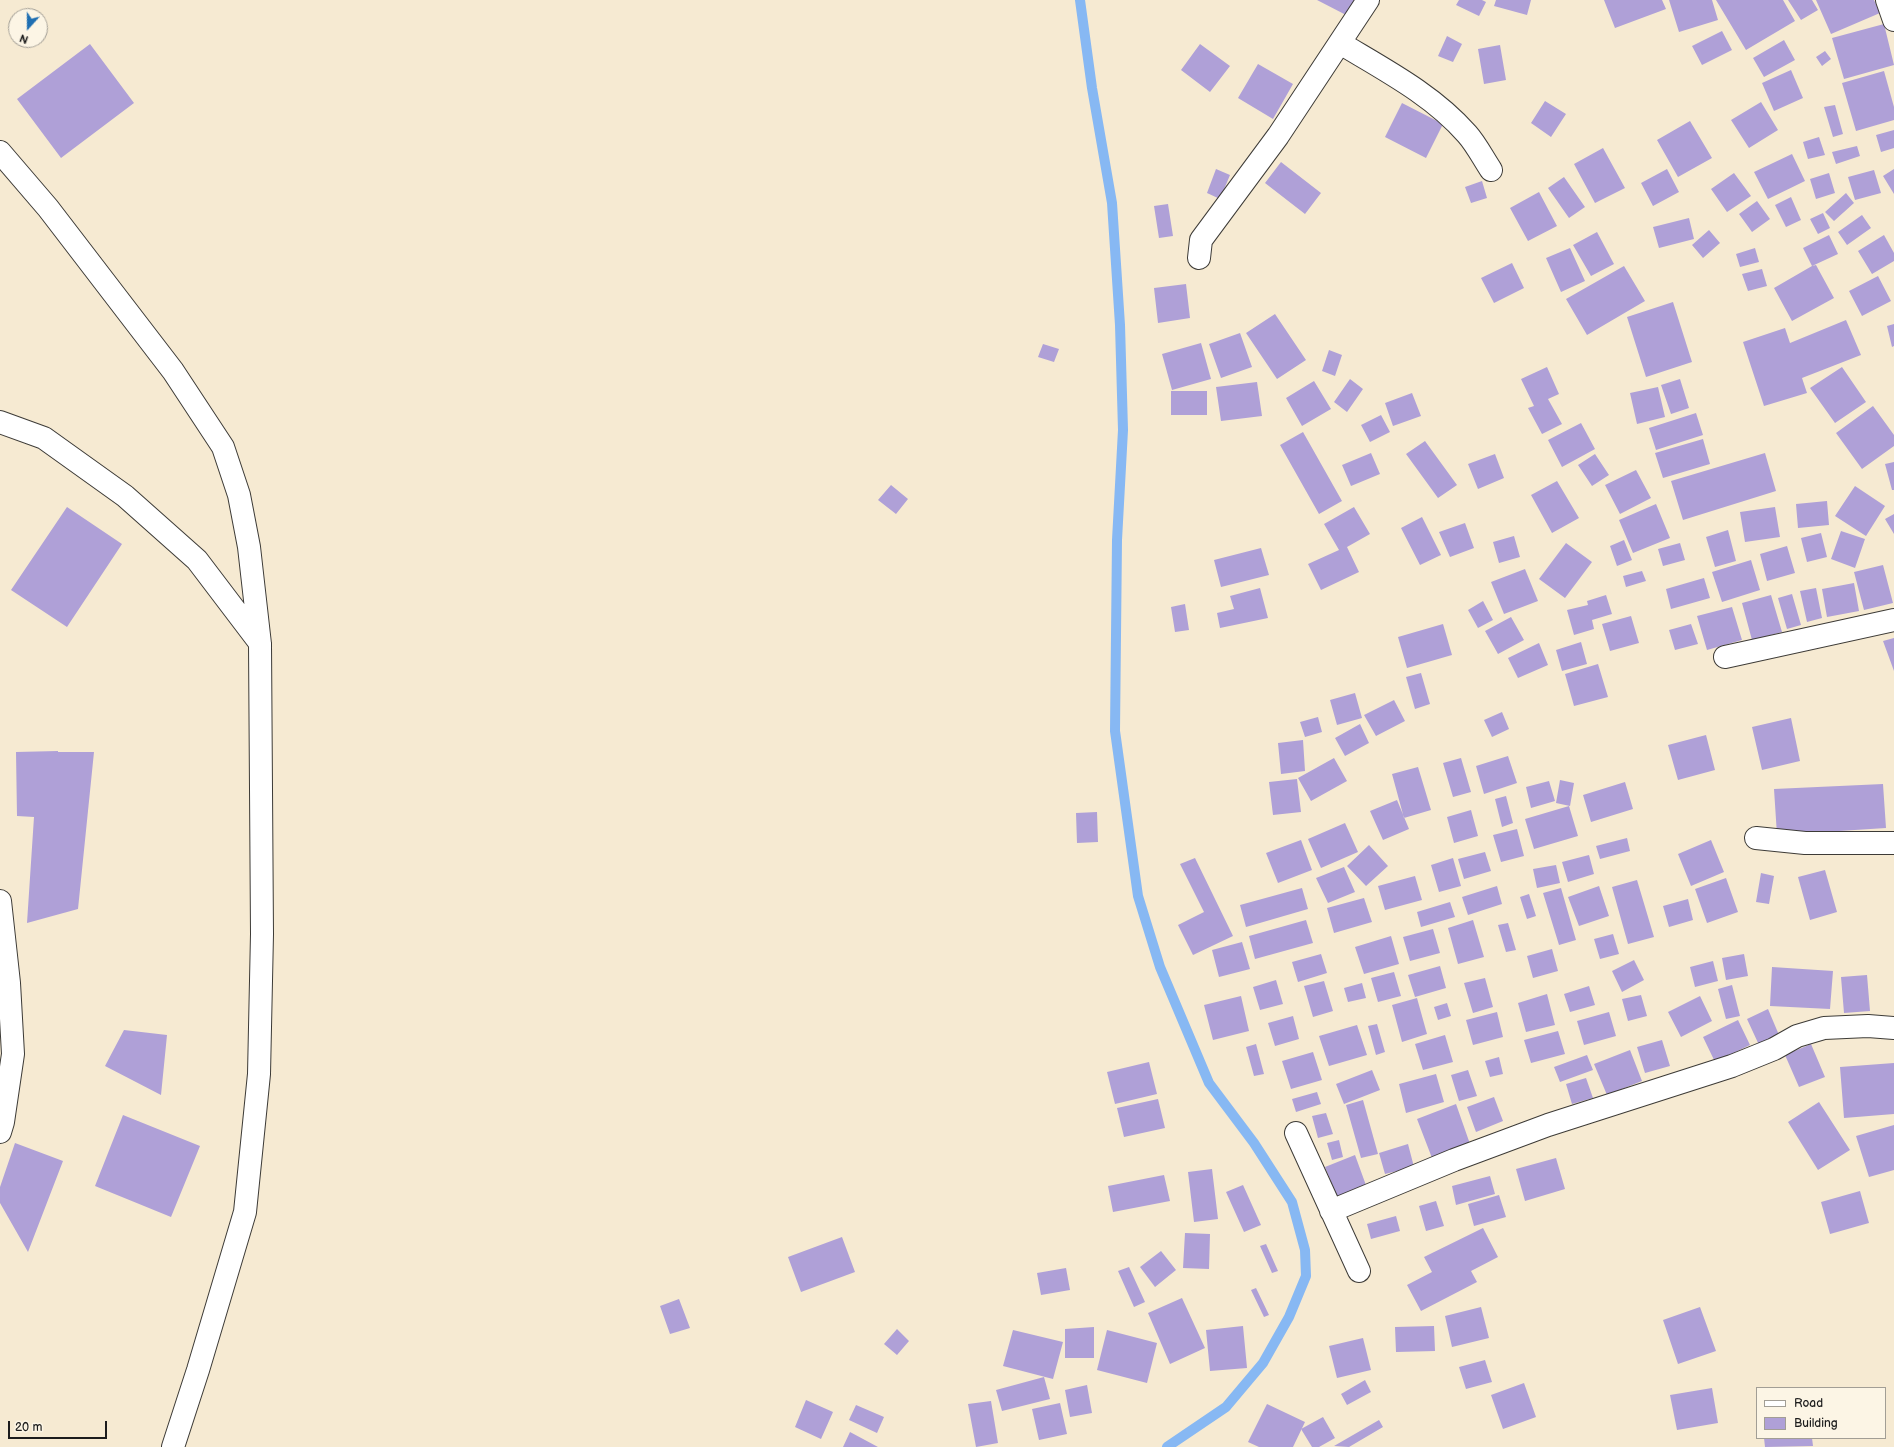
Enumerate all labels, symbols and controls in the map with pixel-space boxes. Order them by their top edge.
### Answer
north arrow [8,8,48,48]
text: N [18,31,30,46]
legend [1756,1387,1886,1439]
text: Road [1794,1396,1823,1411]
scale bar [10,1413,109,1439]
text: Building [1794,1416,1838,1431]
text: 20 m [15,1420,42,1435]

